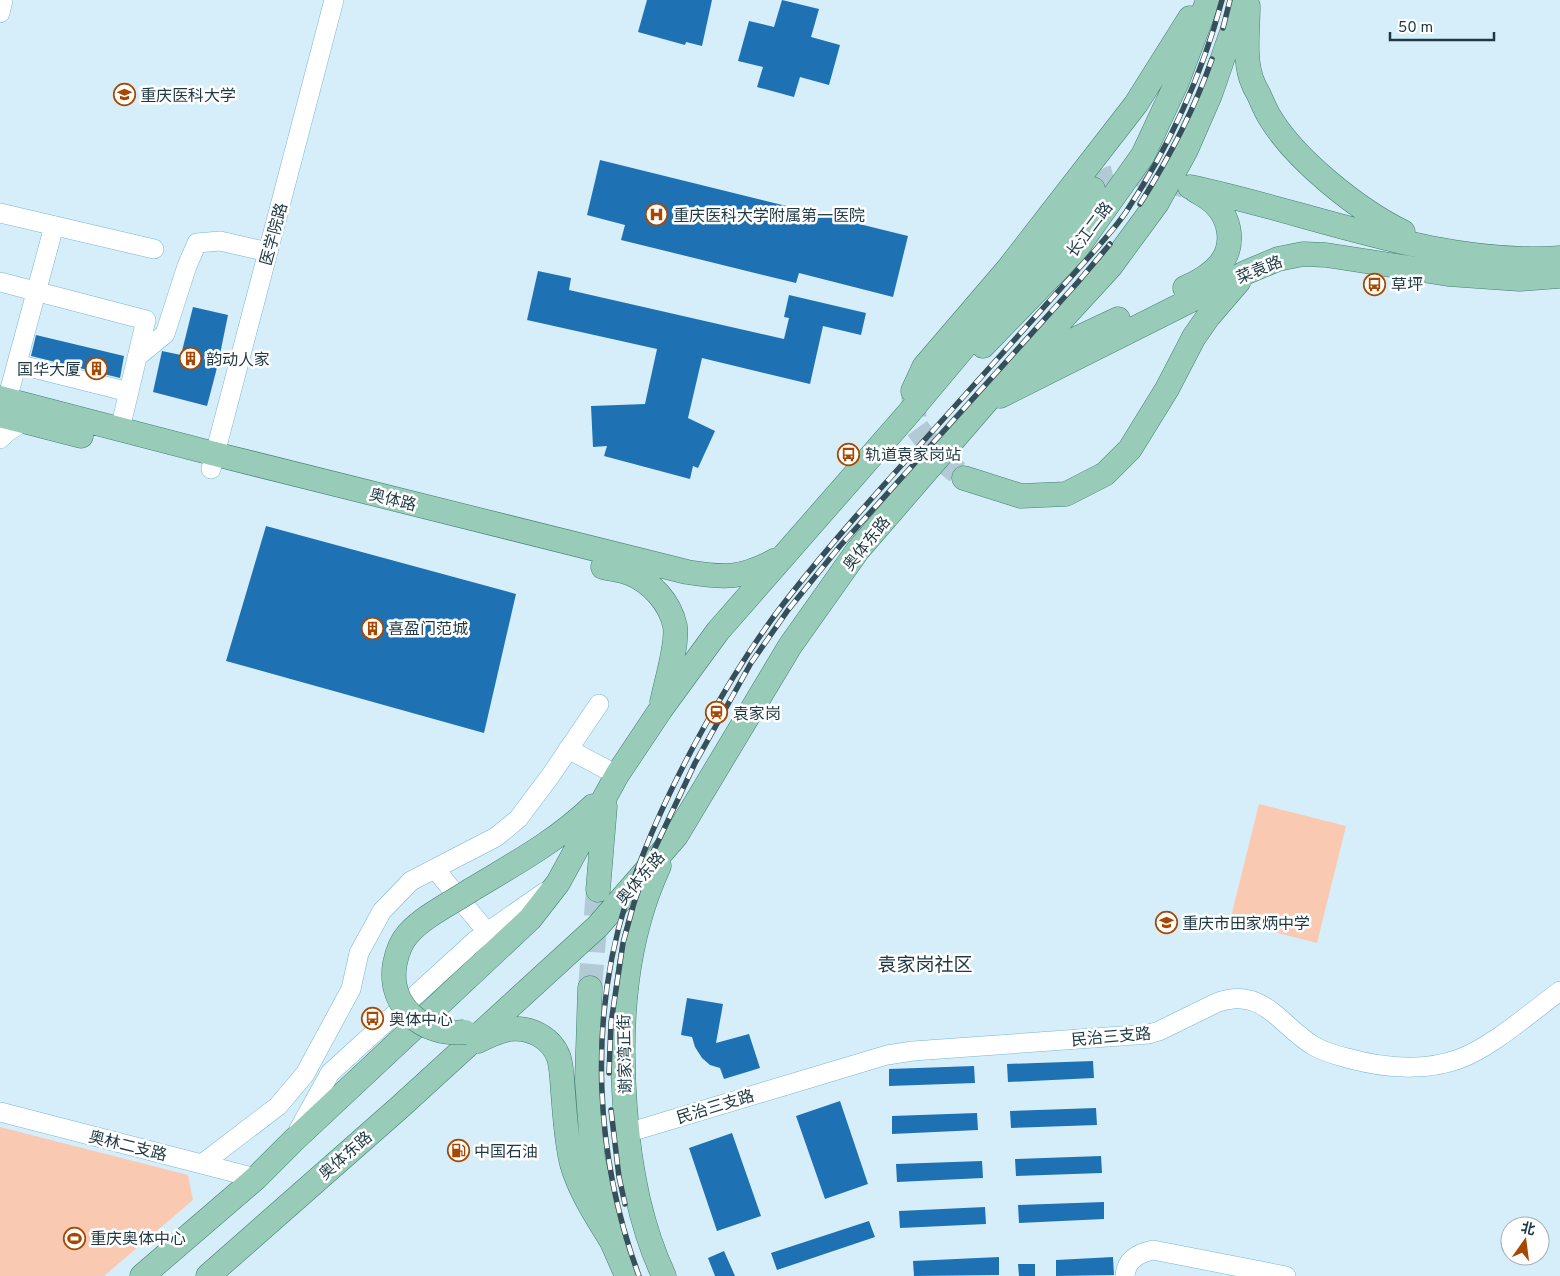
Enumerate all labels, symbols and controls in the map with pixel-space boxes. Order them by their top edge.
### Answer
scale bar [1390,10,1494,42]
text: 50 m [1398,19,1433,38]
school or university icon: 重庆医科大学 [112,83,136,107]
place label: 重庆医科大学 [140,87,236,107]
street label: 长江二路 [1063,199,1118,262]
street label: 医学院路 [257,201,293,268]
hospital icon: 重庆医科大学附属第一医院 [645,203,669,227]
place label: 重庆医科大学附属第一医院 [673,207,865,227]
street label: 菜袁路 [1234,253,1286,289]
bus stop icon: 草坪 [1363,272,1387,296]
place label: 草坪 [1391,276,1423,296]
building icon: 韵动人家 [178,347,202,371]
place label: 韵动人家 [206,351,270,371]
building icon: 国华大厦 [85,357,109,381]
place label: 国华大厦 [17,361,81,381]
bus stop icon: 轨道袁家岗站 [837,442,861,466]
place label: 轨道袁家岗站 [865,446,961,466]
street label: 奥体路 [367,485,418,516]
street label: 奥体东路 [840,513,895,575]
building icon: 喜盈门·范城 [360,616,384,640]
place label: 喜盈门·范城 [388,620,468,640]
station icon: 袁家岗 [705,701,729,725]
place label: 袁家岗 [733,705,781,725]
street label: 奥体东路 [613,849,670,910]
school or university icon: 重庆市田家炳中学 [1154,911,1178,935]
place label: 重庆市田家炳中学 [1182,915,1310,935]
district label: 袁家岗社区 [877,954,973,978]
bus stop icon: 奥体中心 [361,1007,385,1031]
place label: 奥体中心 [389,1011,453,1031]
street label: 谢家湾正街 [615,1014,637,1094]
street label: 民治三支路 [1070,1025,1152,1051]
street label: 民治三支路 [674,1087,757,1129]
street label: 奥林二支路 [86,1128,169,1166]
street label: 奥体东路 [316,1128,377,1185]
fuel station icon: 中国石油 [446,1139,470,1163]
place label: 中国石油 [474,1143,538,1163]
north arrow [1500,1216,1550,1266]
text: 北 [1519,1220,1537,1240]
sports icon: 重庆奥体中心 [62,1226,86,1250]
place label: 重庆奥体中心 [90,1230,186,1250]

